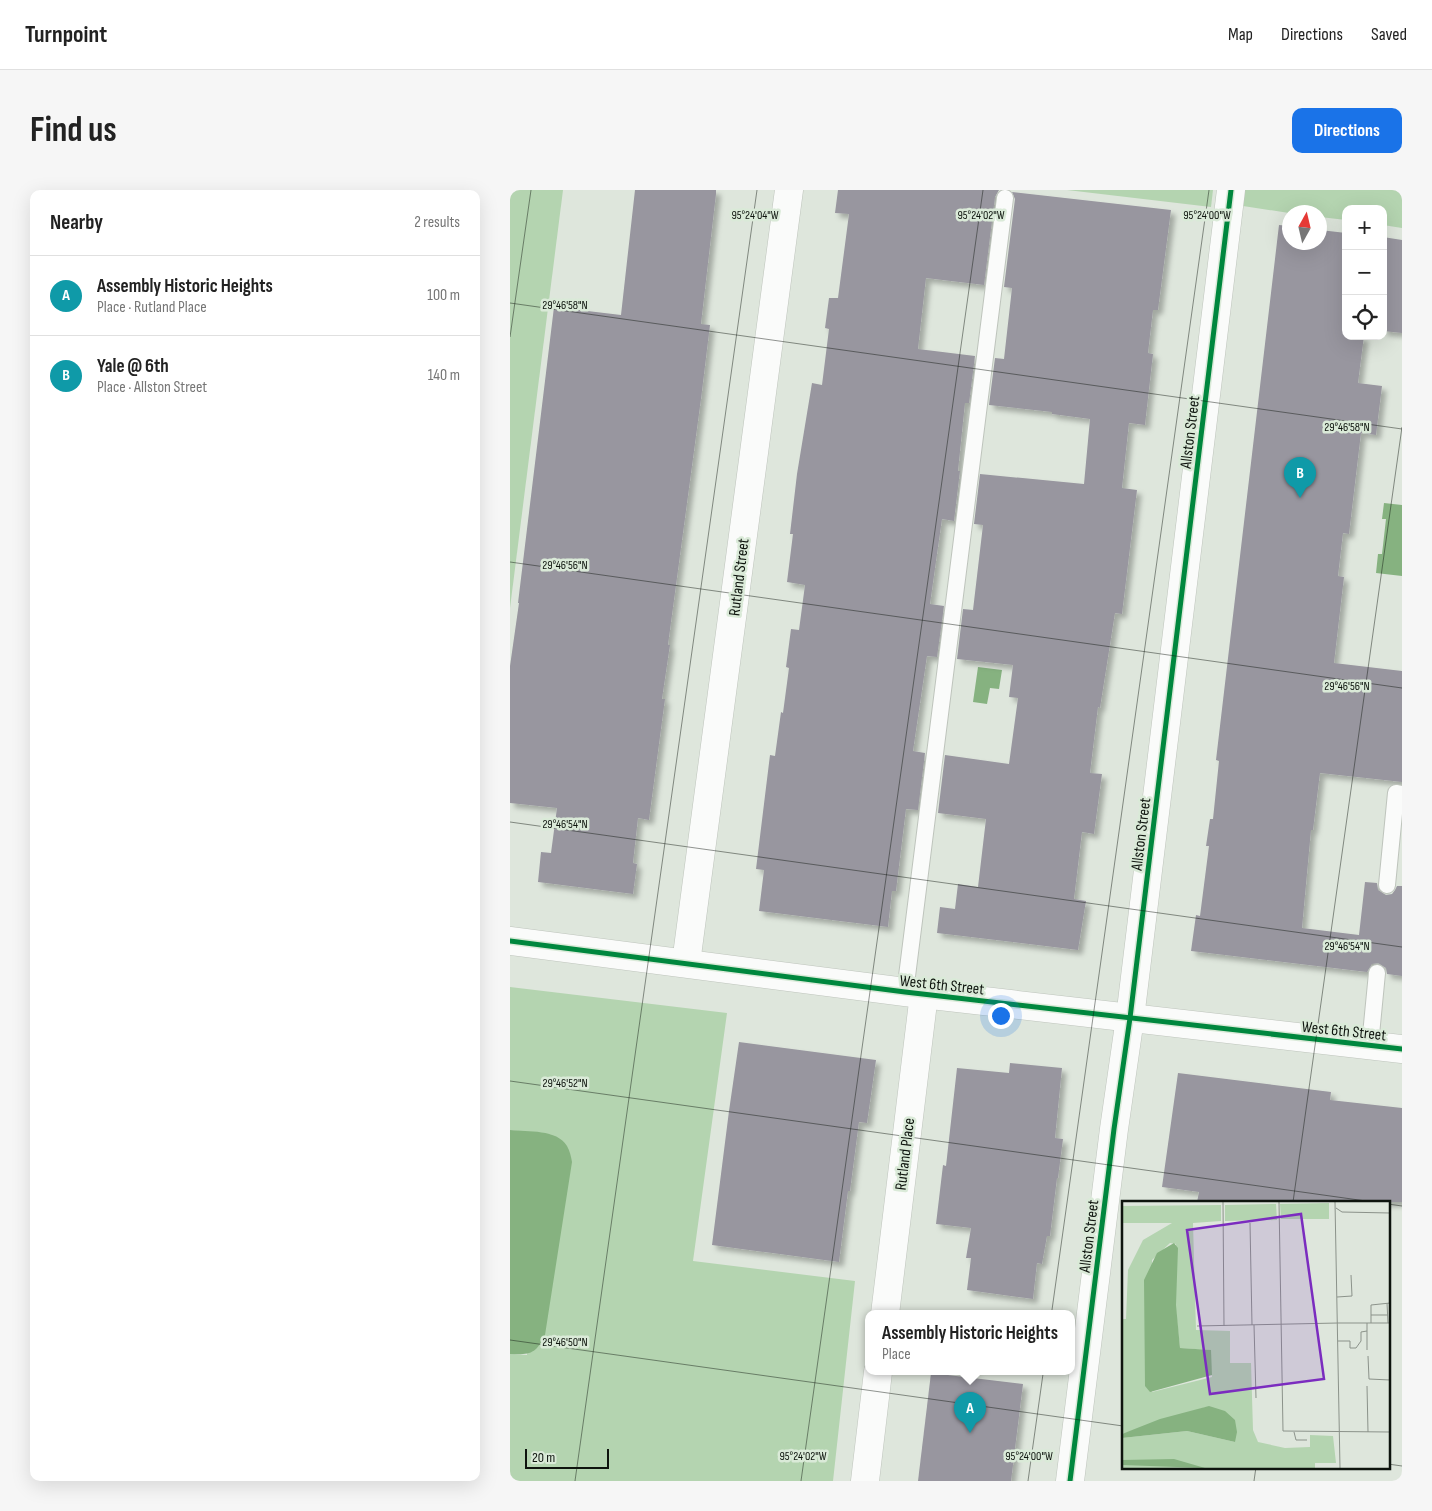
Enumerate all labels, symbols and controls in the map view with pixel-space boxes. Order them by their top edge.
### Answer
text: Turnpoint [25,20,107,49]
text: Map [1228,24,1253,45]
text: Directions [1281,24,1343,45]
text: Saved [1371,24,1407,45]
button: Directions [1292,108,1402,153]
text: Find us [30,109,117,152]
north arrow [1282,205,1327,250]
map controls [1342,205,1387,340]
button: + [1342,205,1387,250]
text: 95°24'04"W [731,208,779,223]
text: 95°24'02"W [957,208,1005,223]
text: 95°24'00"W [1183,208,1231,223]
text: Nearby [50,210,103,235]
text: 2 results [414,213,460,232]
button: − [1342,250,1387,295]
text: Assembly Historic Heights [97,275,273,298]
text: A [62,286,70,305]
text: 100 m [427,286,460,305]
button: locate [1342,295,1387,340]
text: Place · Rutland Place [97,298,207,317]
text: 29°46'58"N [542,298,588,313]
text: Yale @ 6th [97,355,169,378]
text: B [62,366,70,385]
text: 140 m [428,366,460,385]
text: Place · Allston Street [97,378,207,397]
street label: Allston Street [1176,395,1204,471]
text: 29°46'58"N [1324,420,1370,435]
pin: B [1284,457,1316,498]
street label: Rutland Street [725,537,754,617]
text: 29°46'56"N [542,558,588,573]
text: 29°46'56"N [1324,679,1370,694]
street label: Allston Street [1127,797,1155,873]
text: 29°46'54"N [542,817,588,832]
text: 29°46'54"N [1324,939,1370,954]
street label: West 6th Street [899,972,985,999]
your location [988,1003,1014,1029]
street label: West 6th Street [1301,1018,1387,1045]
text: 29°46'52"N [542,1076,588,1091]
street label: Rutland Place [892,1117,919,1191]
street label: Allston Street [1075,1199,1103,1275]
inset map [1122,1201,1389,1468]
popup [865,1310,1075,1375]
text: Assembly Historic Heights [882,1322,1058,1345]
text: 29°46'50"N [542,1335,588,1350]
text: Place [882,1345,911,1364]
pin: A [954,1392,986,1433]
scale bar [525,1446,609,1469]
text: 20 m [532,1449,555,1466]
text: 95°24'02"W [779,1449,827,1464]
text: 95°24'00"W [1005,1449,1053,1464]

